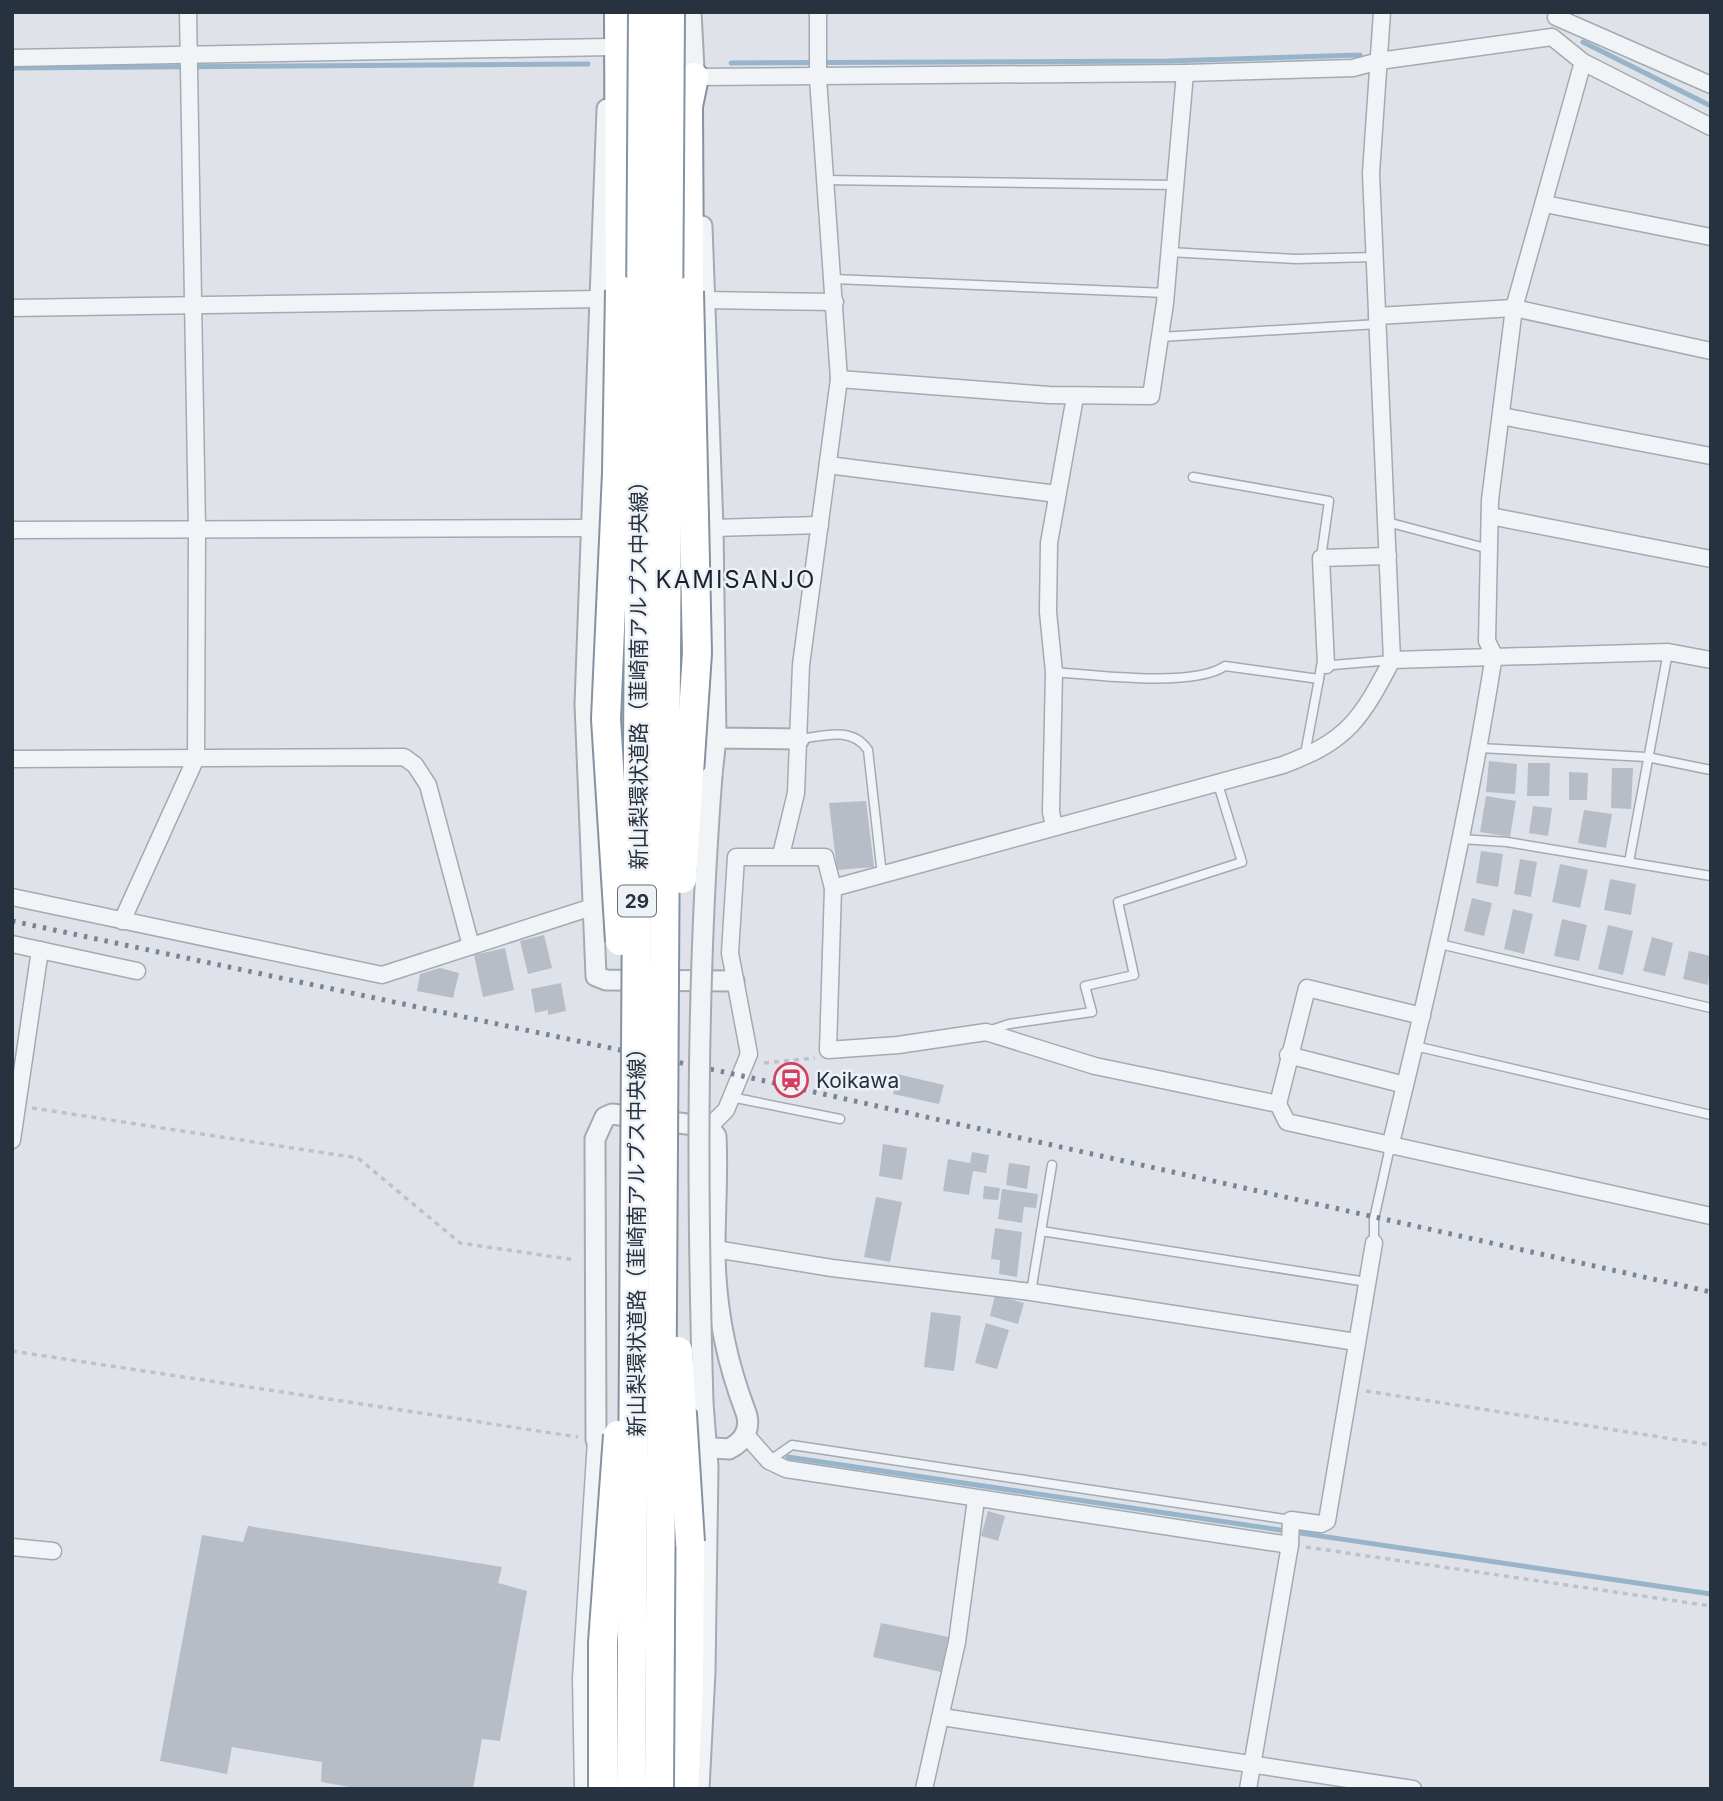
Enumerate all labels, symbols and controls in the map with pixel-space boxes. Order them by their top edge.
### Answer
street label: 新山梨環状道路（韮崎南アルプス中央線） [626,471,651,869]
district label: KAMISANJO [656,565,816,594]
road number: 29 [618,886,656,917]
street label: 新山梨環状道路（韮崎南アルプス中央線） [624,1038,649,1436]
station icon: Koikawa [772,1061,810,1099]
place label: Koikawa [816,1068,899,1093]

